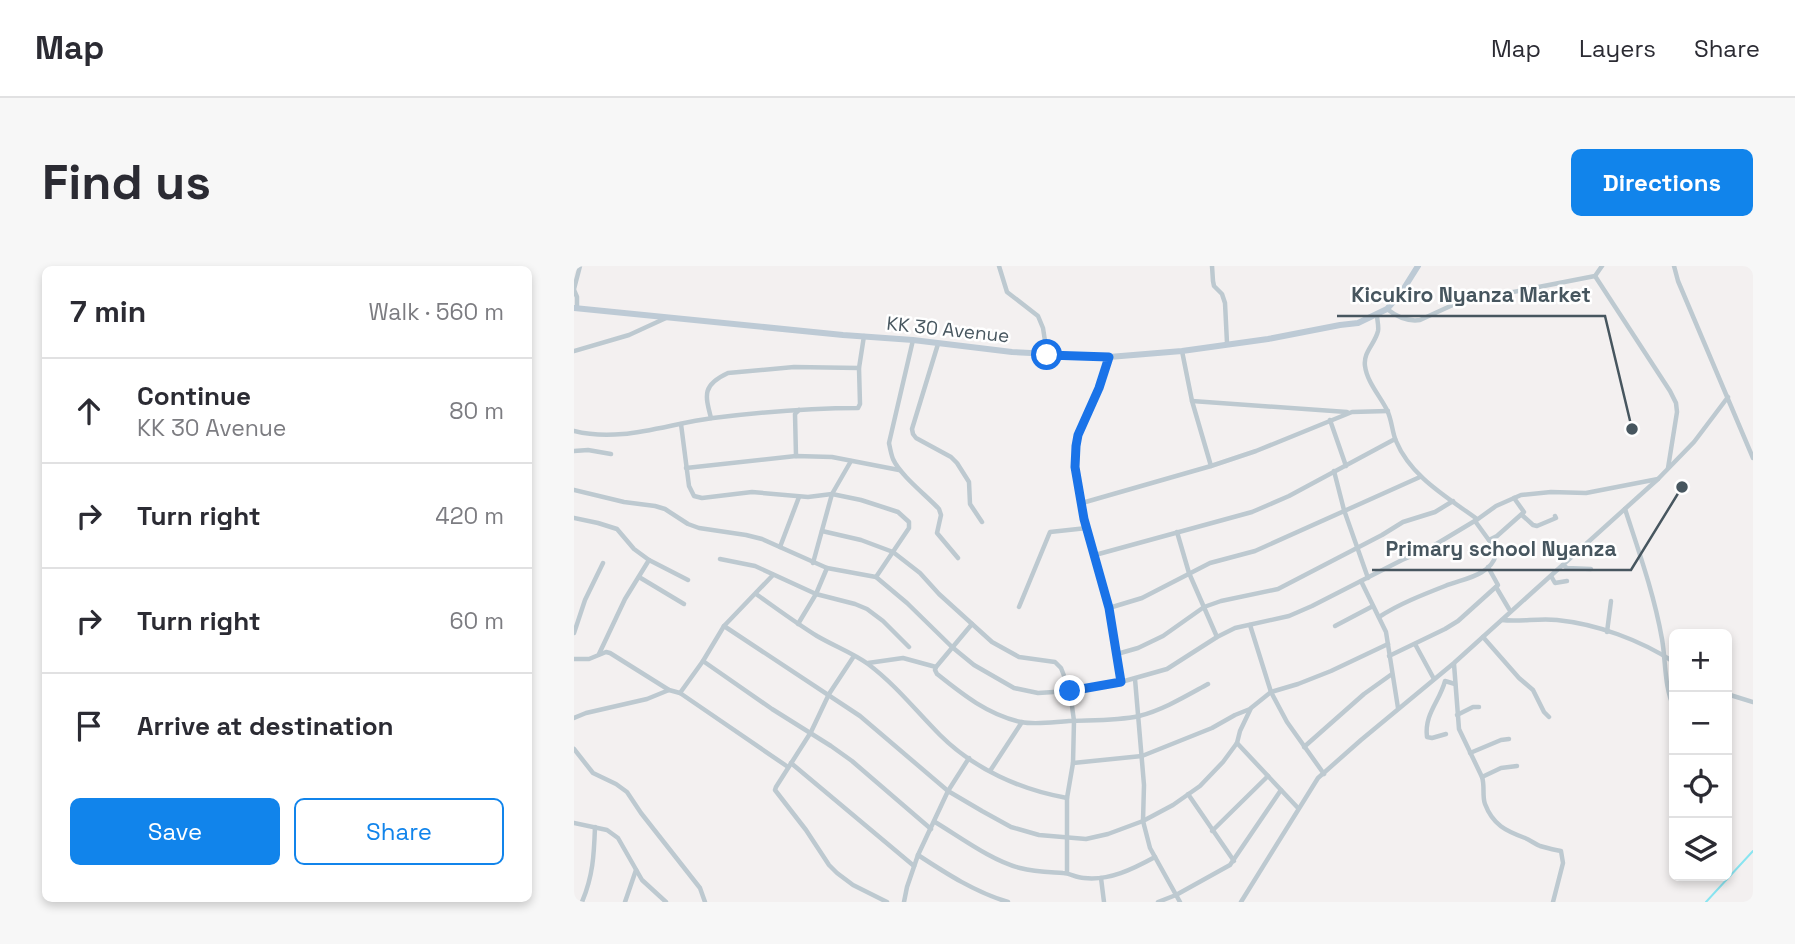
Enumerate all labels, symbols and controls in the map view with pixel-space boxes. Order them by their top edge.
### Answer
text: Map [35,27,104,69]
text: Map [1491,33,1541,64]
text: Layers [1579,33,1656,64]
text: Share [1694,33,1760,64]
button: Directions [1571,149,1753,216]
text: Find us [42,151,211,213]
callout: Kicukiro Nyanza Market [1337,274,1605,316]
text: Kicukiro Nyanza Market [1351,281,1591,308]
text: 7 min [70,292,146,331]
text: Walk · 560 m [368,297,504,327]
street label: KK 30 Avenue [885,311,1011,348]
route start [1031,339,1062,370]
text: Continue [137,379,251,413]
icon: ahead [70,392,108,430]
text: 80 m [449,396,504,426]
text: KK 30 Avenue [137,413,286,443]
icon: right [70,497,108,535]
text: Turn right [137,499,261,533]
text: 420 m [435,501,504,531]
callout: Primary school Nyanza [1372,528,1631,570]
text: Primary school Nyanza [1385,535,1617,562]
icon: right [70,602,108,640]
text: Turn right [137,604,261,638]
text: 60 m [449,606,504,636]
map controls [1669,629,1732,881]
button: + [1669,629,1732,692]
route end [1054,675,1085,706]
button: − [1669,692,1732,755]
icon: arrive [70,707,108,745]
text: Arrive at destination [137,709,394,743]
button: locate [1669,755,1732,818]
button: Save [70,798,280,865]
button: Share [294,798,504,865]
button: layers [1669,818,1732,881]

